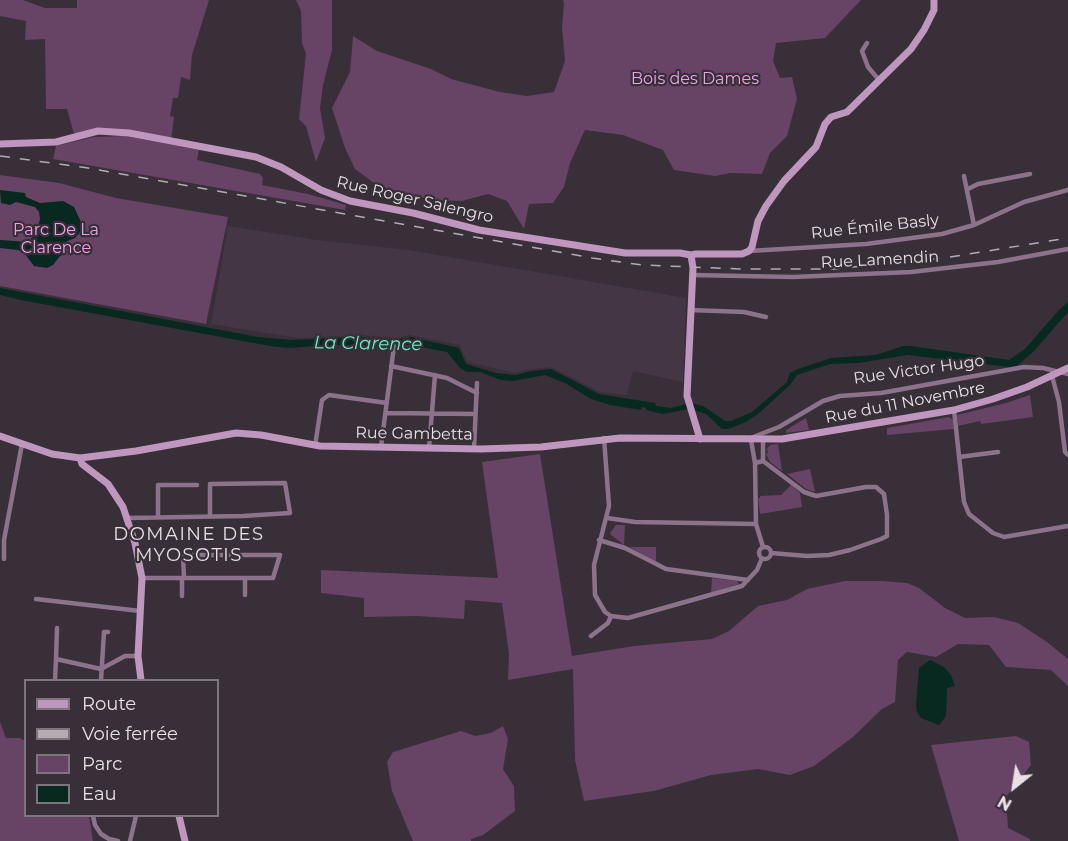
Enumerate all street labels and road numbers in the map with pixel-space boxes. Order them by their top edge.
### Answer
street label: Rue Roger Salengro [335,173,495,227]
street label: Rue Émile Basly [810,211,940,243]
street label: Rue Lamendin [820,247,940,273]
street label: Rue Victor Hugo [852,351,986,389]
street label: Rue du 11 Novembre [824,378,986,428]
street label: Rue Gambetta [355,423,473,445]

